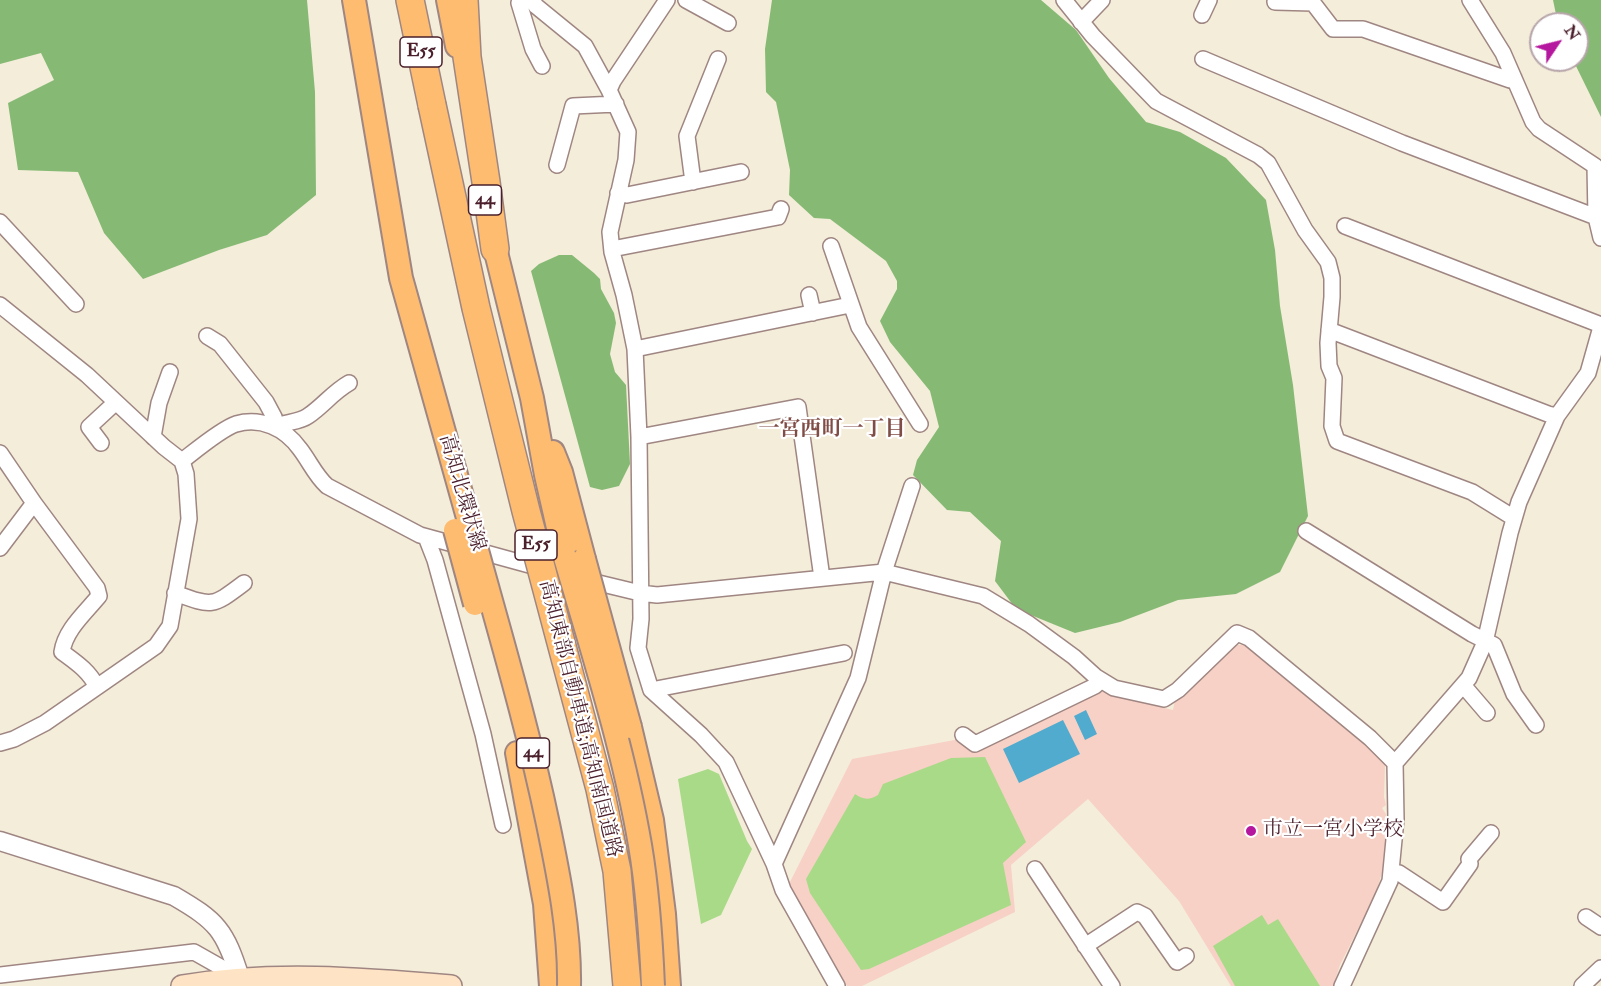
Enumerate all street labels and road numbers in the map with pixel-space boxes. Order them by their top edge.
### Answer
road number: E55 [400,37,442,67]
road number: 44 [468,185,502,215]
street label: 高知北環状線 [433,432,489,554]
road number: E55 [515,530,557,560]
street label: 高知東部自動車道;高知南国道路 [533,578,625,860]
road number: 44 [516,738,550,768]

